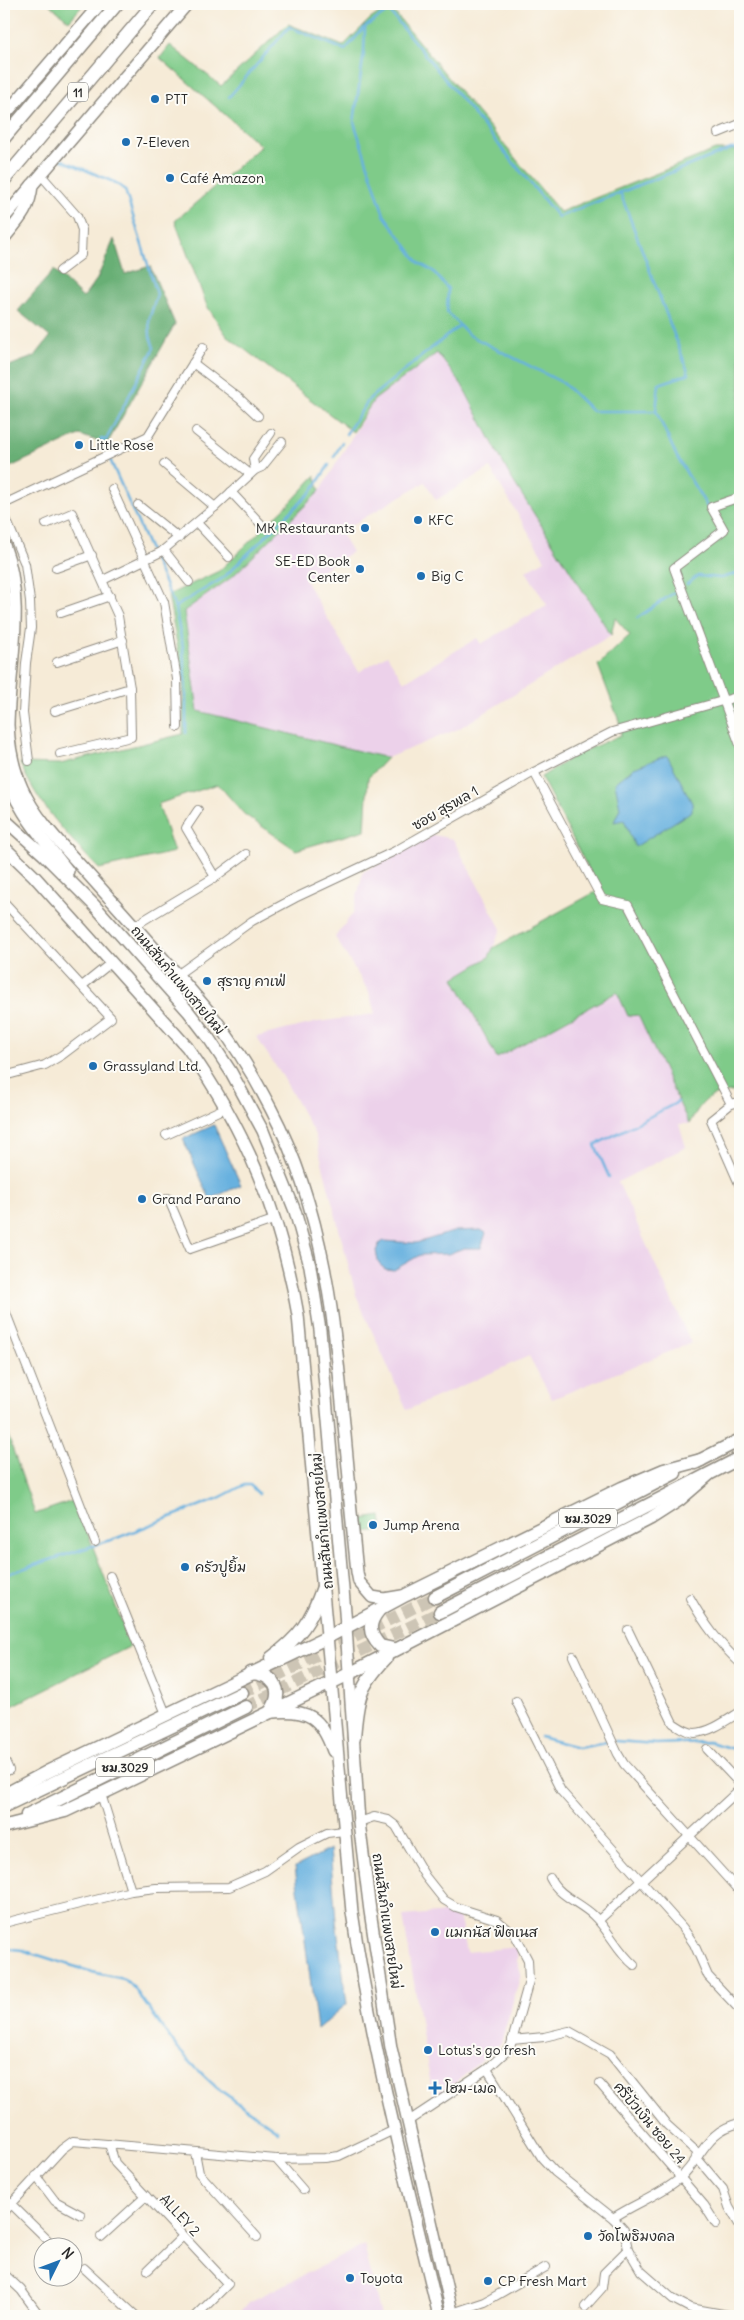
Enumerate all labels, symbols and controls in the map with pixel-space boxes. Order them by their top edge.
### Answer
road number: 11 [68,82,88,101]
place label: PTT [165,90,188,108]
marker: PTT [149,93,161,105]
place label: 7-Eleven [136,133,190,151]
marker: 7-Eleven [120,136,132,148]
place label: Café Amazon [180,169,264,187]
marker: Café Amazon [164,172,176,184]
place label: Little Rose [89,436,154,454]
marker: Little Rose [73,439,85,451]
place label: KFC [428,511,454,529]
marker: KFC [412,514,424,526]
place label: MK Restaurants [256,519,355,537]
marker: MK Restaurants [359,522,371,534]
place label: SE-ED Book Center [275,552,350,586]
marker: SE-ED Book Center [354,563,366,575]
place label: Big C [431,567,464,585]
marker: Big C [415,570,427,582]
street label: ซอย สุรพล 1 [409,782,482,835]
street label: ถนนสันกำแพงสายใหม่ [127,922,229,1038]
place label: สุราญ คาเฟ่ [217,972,286,991]
marker: สุราญ คาเฟ่ [201,975,213,987]
place label: Grassyland Ltd. [103,1057,201,1075]
marker: Grassyland Ltd. [87,1060,99,1072]
place label: Grand Parano [152,1190,241,1208]
marker: Grand Parano [136,1193,148,1205]
street label: ถนนสันกำแพงสายใหม่ [307,1452,337,1590]
road number: ชม.3029 [559,1509,617,1528]
place label: Jump Arena [383,1516,460,1534]
marker: Jump Arena [367,1519,379,1531]
place label: ครัวปูยิ้ม [195,1556,246,1577]
marker: ครัวปูยิ้ม [179,1561,191,1573]
road number: ชม.3029 [96,1758,154,1776]
street label: ถนนสันกำแพงสายใหม่ [369,1852,405,1990]
place label: แมกนัส ฟิตเนส [445,1923,539,1941]
marker: แมกนัส ฟิตเนส [429,1926,441,1938]
place label: Lotus's go fresh [438,2041,536,2059]
marker: Lotus's go fresh [422,2044,434,2056]
street label: ศรีบัวเงิน ซอย 24 [610,2078,690,2168]
place label: โฮม-เมด [445,2079,497,2097]
marker: โฮม-เมด [429,2082,441,2094]
street label: ALLEY 2 [156,2190,204,2240]
place label: วัดโพธิมงคล [598,2227,675,2245]
marker: วัดโพธิมงคล [582,2230,594,2242]
north arrow [32,2238,82,2288]
text: N [58,2244,78,2263]
place label: Toyota [360,2269,403,2287]
marker: Toyota [344,2272,356,2284]
place label: CP Fresh Mart [498,2272,587,2290]
marker: CP Fresh Mart [482,2275,494,2287]

